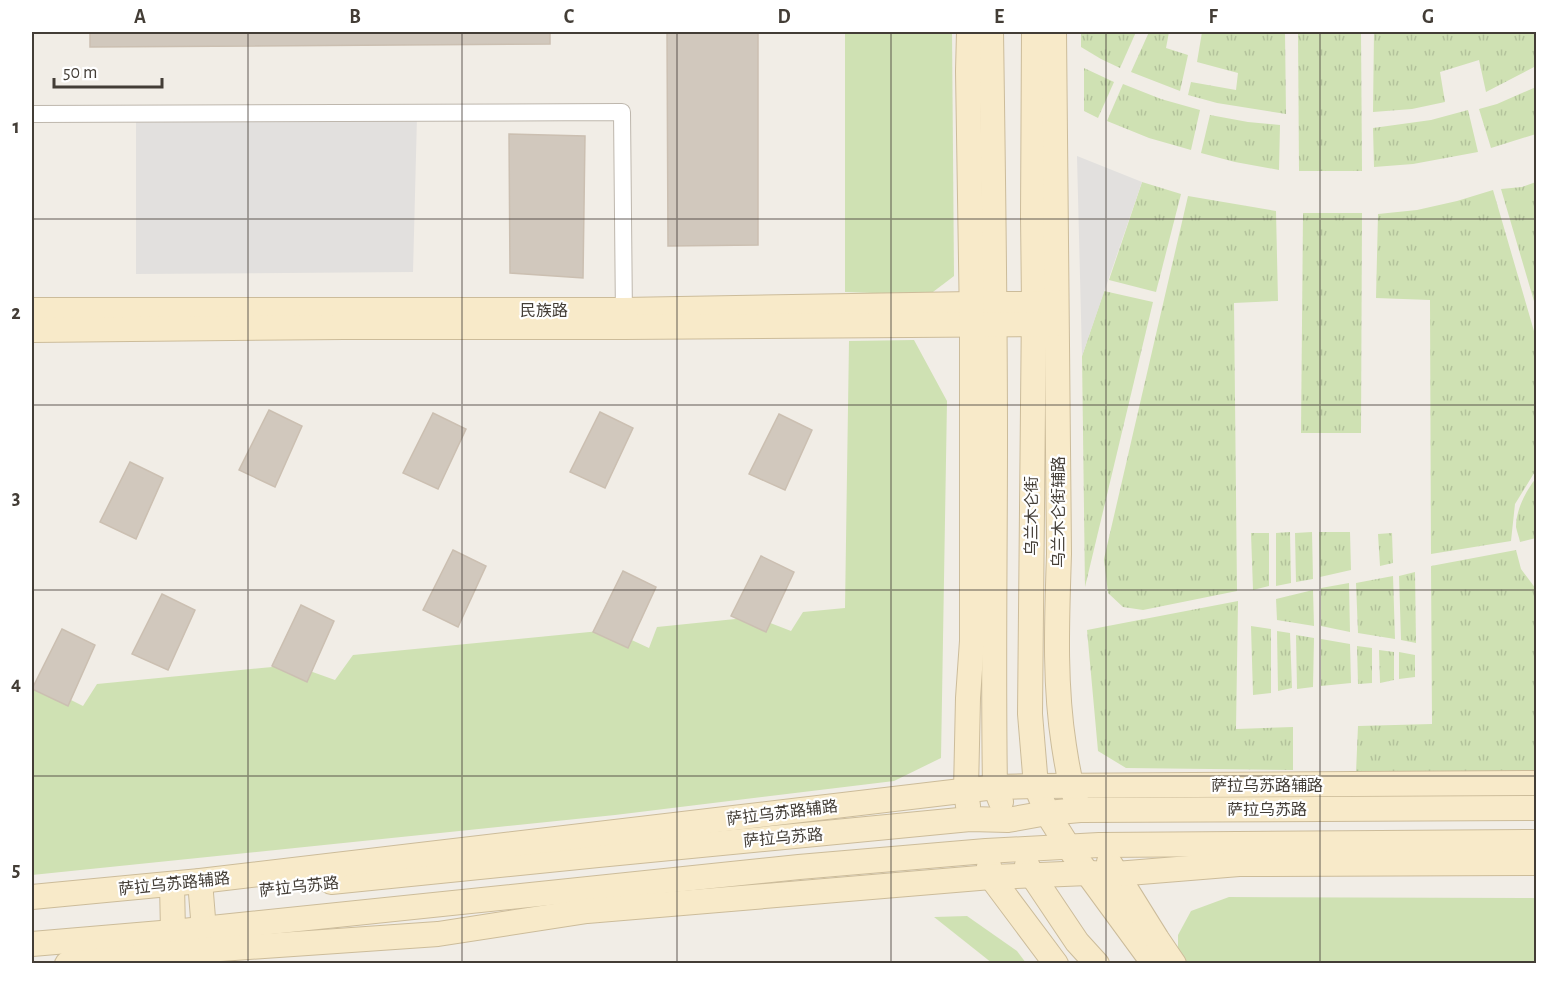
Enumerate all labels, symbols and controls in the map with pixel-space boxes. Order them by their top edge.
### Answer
text: A [134,7,146,27]
text: B [349,7,361,27]
text: C [564,7,575,27]
text: D [777,7,791,27]
text: E [994,7,1004,27]
text: F [1208,7,1218,27]
text: G [1422,7,1434,27]
scale bar [54,51,162,89]
text: 50 m [63,64,97,82]
text: 1 [12,117,20,137]
street label: 民族路 [520,302,568,319]
text: 2 [11,303,21,323]
street label: 乌兰木仑街辅路 [1050,456,1067,568]
street label: 乌兰木仑街 [1023,476,1040,556]
text: 3 [12,488,20,508]
text: 4 [11,674,21,694]
street label: 萨拉乌苏路辅路 [1211,777,1323,794]
street label: 萨拉乌苏路辅路 [725,797,839,828]
street label: 萨拉乌苏路 [1227,801,1307,818]
street label: 萨拉乌苏路 [742,826,824,849]
text: 5 [12,860,20,880]
street label: 萨拉乌苏路辅路 [117,869,231,898]
street label: 萨拉乌苏路 [258,874,340,899]

